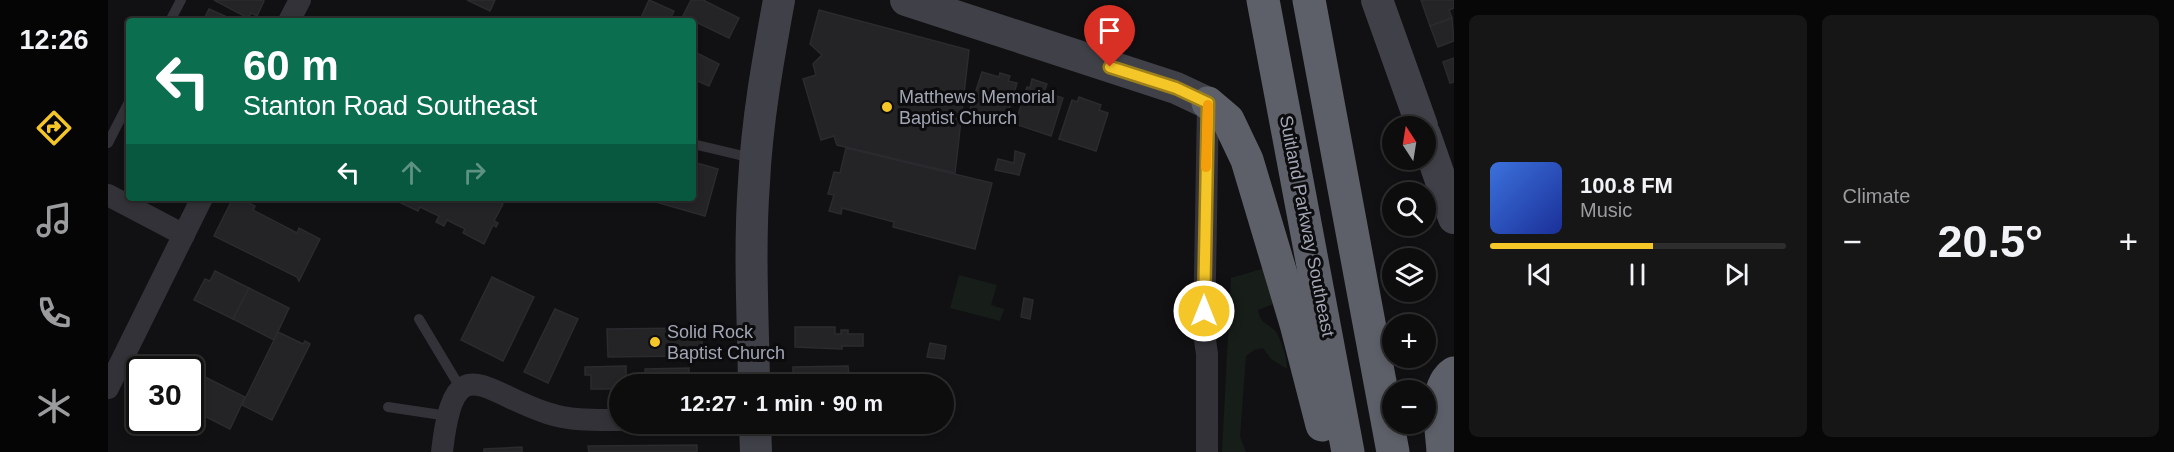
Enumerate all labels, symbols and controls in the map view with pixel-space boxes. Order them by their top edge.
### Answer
pin [1084,5,1135,67]
icon: arrive [1093,14,1126,47]
text: 12:26 [19,25,89,55]
icon: left [144,42,222,120]
text: 60 m [243,42,339,89]
place label: Matthews Memorial Baptist Church [899,87,1055,128]
text: Stanton Road Southeast [243,91,537,121]
marker: Matthews Memorial Baptist Church [880,100,894,114]
icon: directions [33,107,75,149]
street label: Suitland Parkway Southeast [1276,114,1338,338]
north arrow [1382,116,1436,170]
map controls [1382,116,1436,434]
icon: left [332,156,365,189]
icon: ahead [395,156,428,189]
icon: right [458,156,491,189]
text: 100.8 FM [1580,173,1673,198]
button: search [1382,182,1436,236]
text: Climate [1843,185,1910,207]
icon: music [33,199,75,241]
text: Music [1580,199,1632,221]
text: 20.5° [1937,216,2043,267]
text: − [1843,223,1862,260]
text: + [2119,223,2138,260]
button: layers [1382,248,1436,302]
icon: previous [1523,258,1556,291]
icon: pause [1621,258,1654,291]
icon: next [1720,258,1753,291]
position arrow [1172,279,1236,343]
icon: phone [33,292,75,334]
button: + [1382,314,1436,368]
place label: Solid Rock Baptist Church [667,322,785,363]
marker: Solid Rock Baptist Church [648,335,662,349]
speed limit sign: 30 [126,356,204,434]
button: − [1382,380,1436,434]
icon: climate [33,385,75,427]
text: 12:27 · 1 min · 90 m [680,391,883,416]

